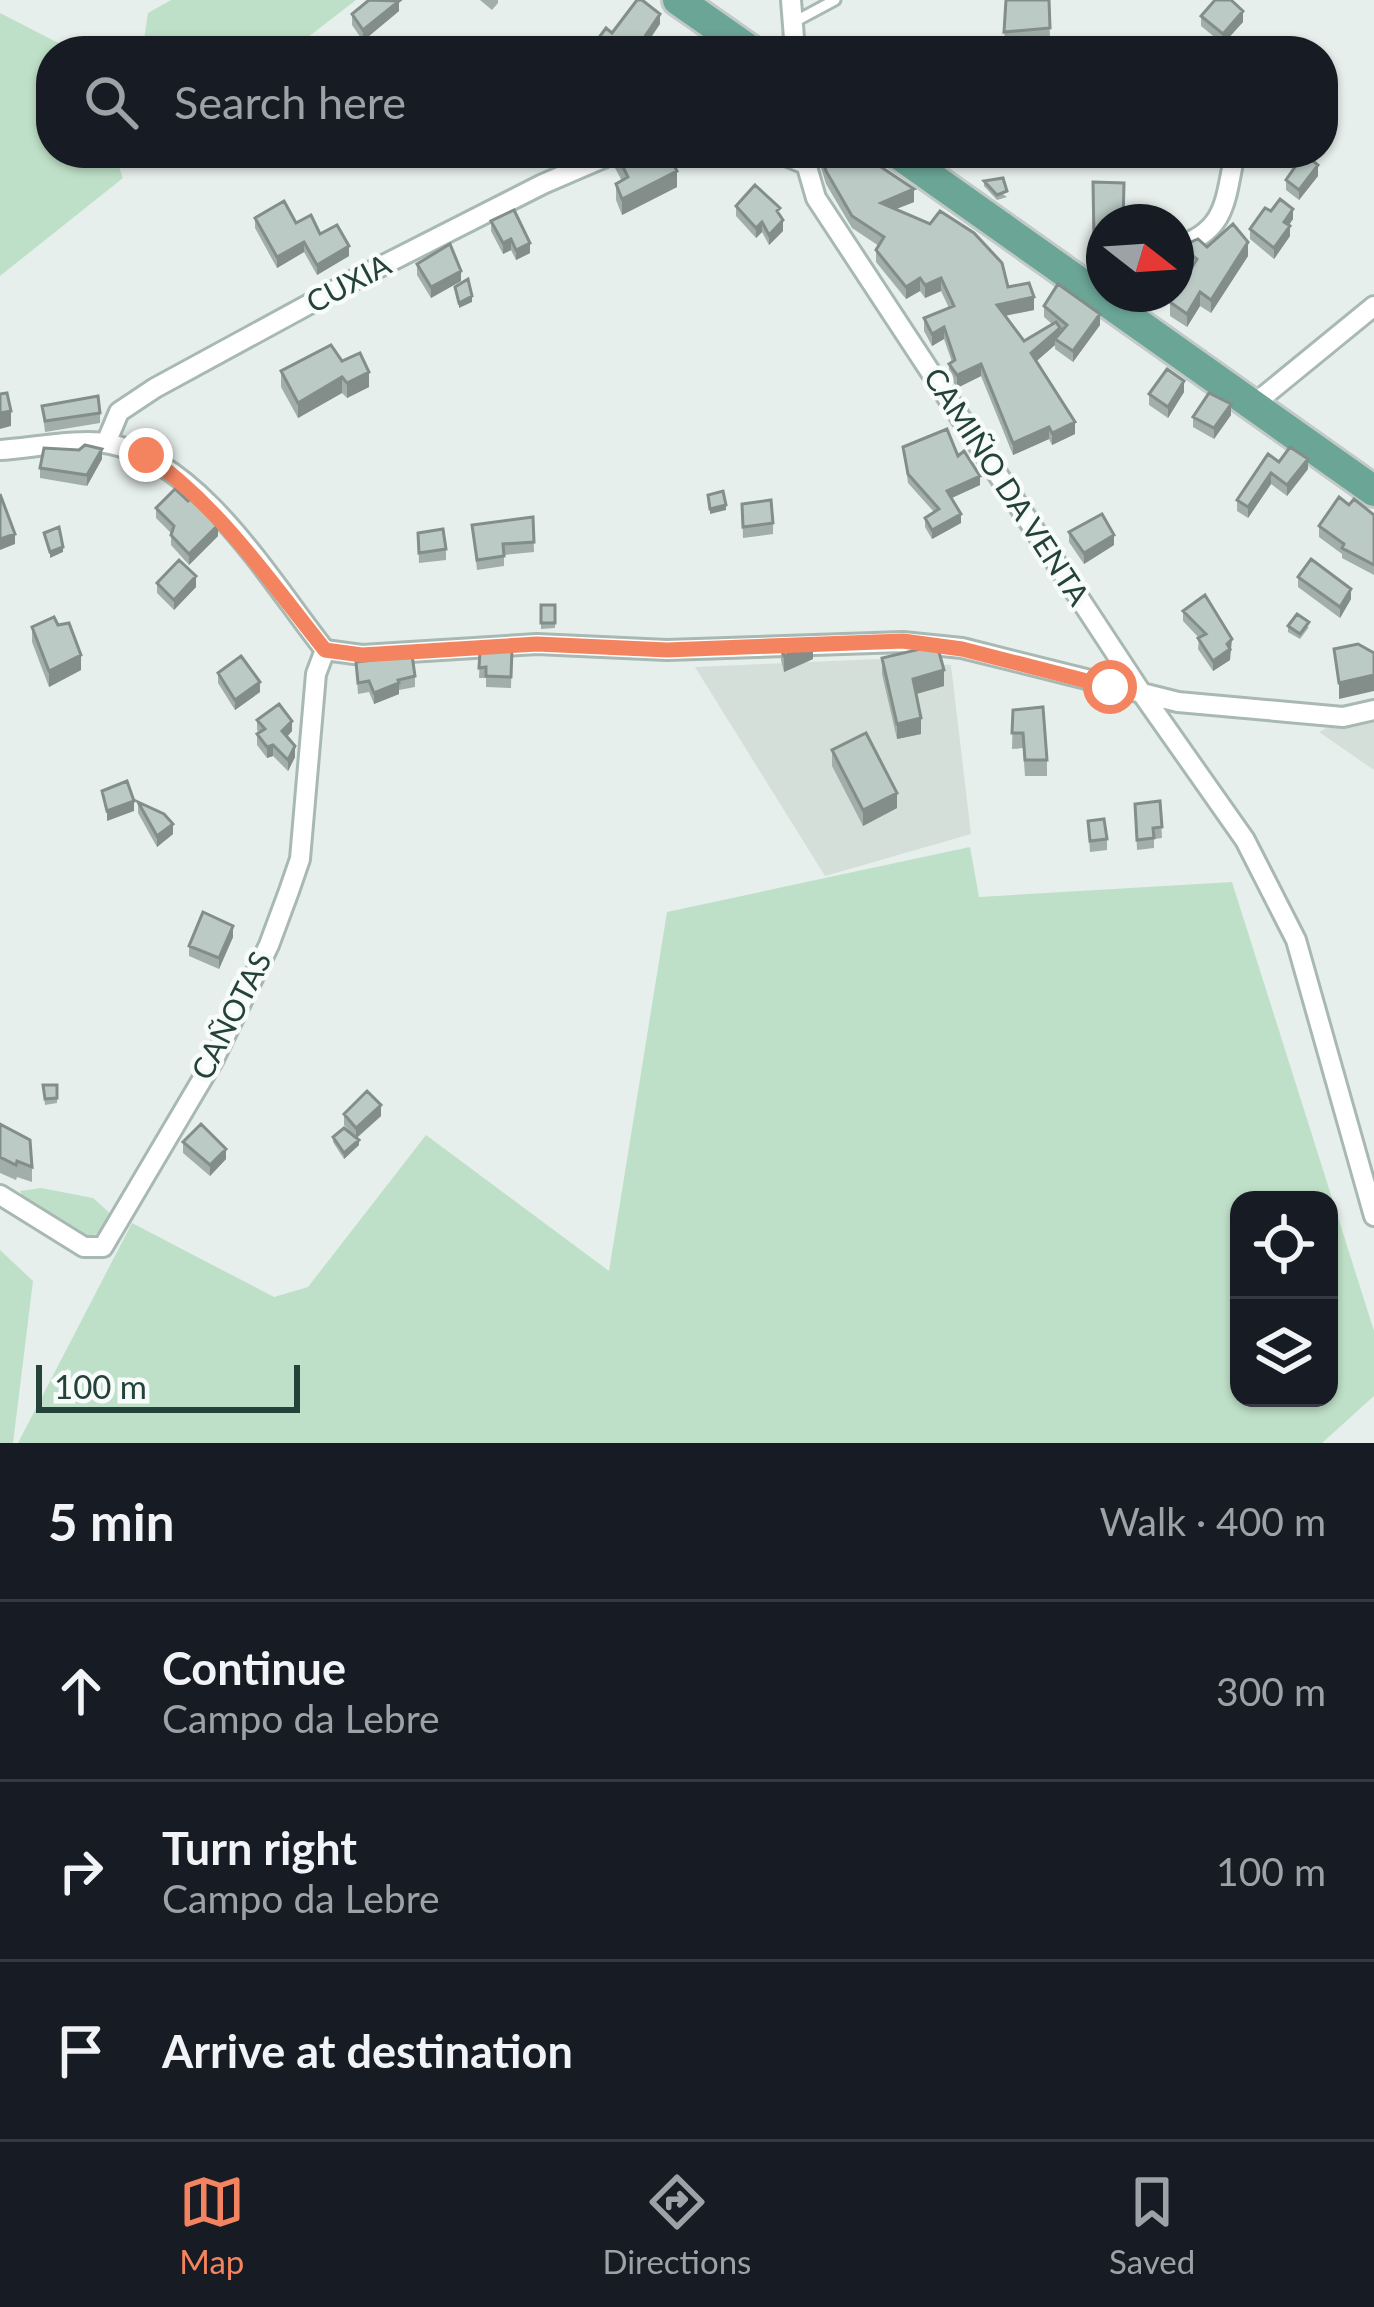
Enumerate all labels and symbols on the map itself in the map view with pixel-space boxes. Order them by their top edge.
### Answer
north arrow [1086,204,1194,312]
street label: CUXIA [300,245,397,319]
street label: CAMIÑO DA VENTA [917,360,1098,612]
route end [119,428,173,482]
route start [1083,660,1137,714]
street label: CAÑOTAS [183,945,278,1085]
scale bar [36,1359,300,1412]

